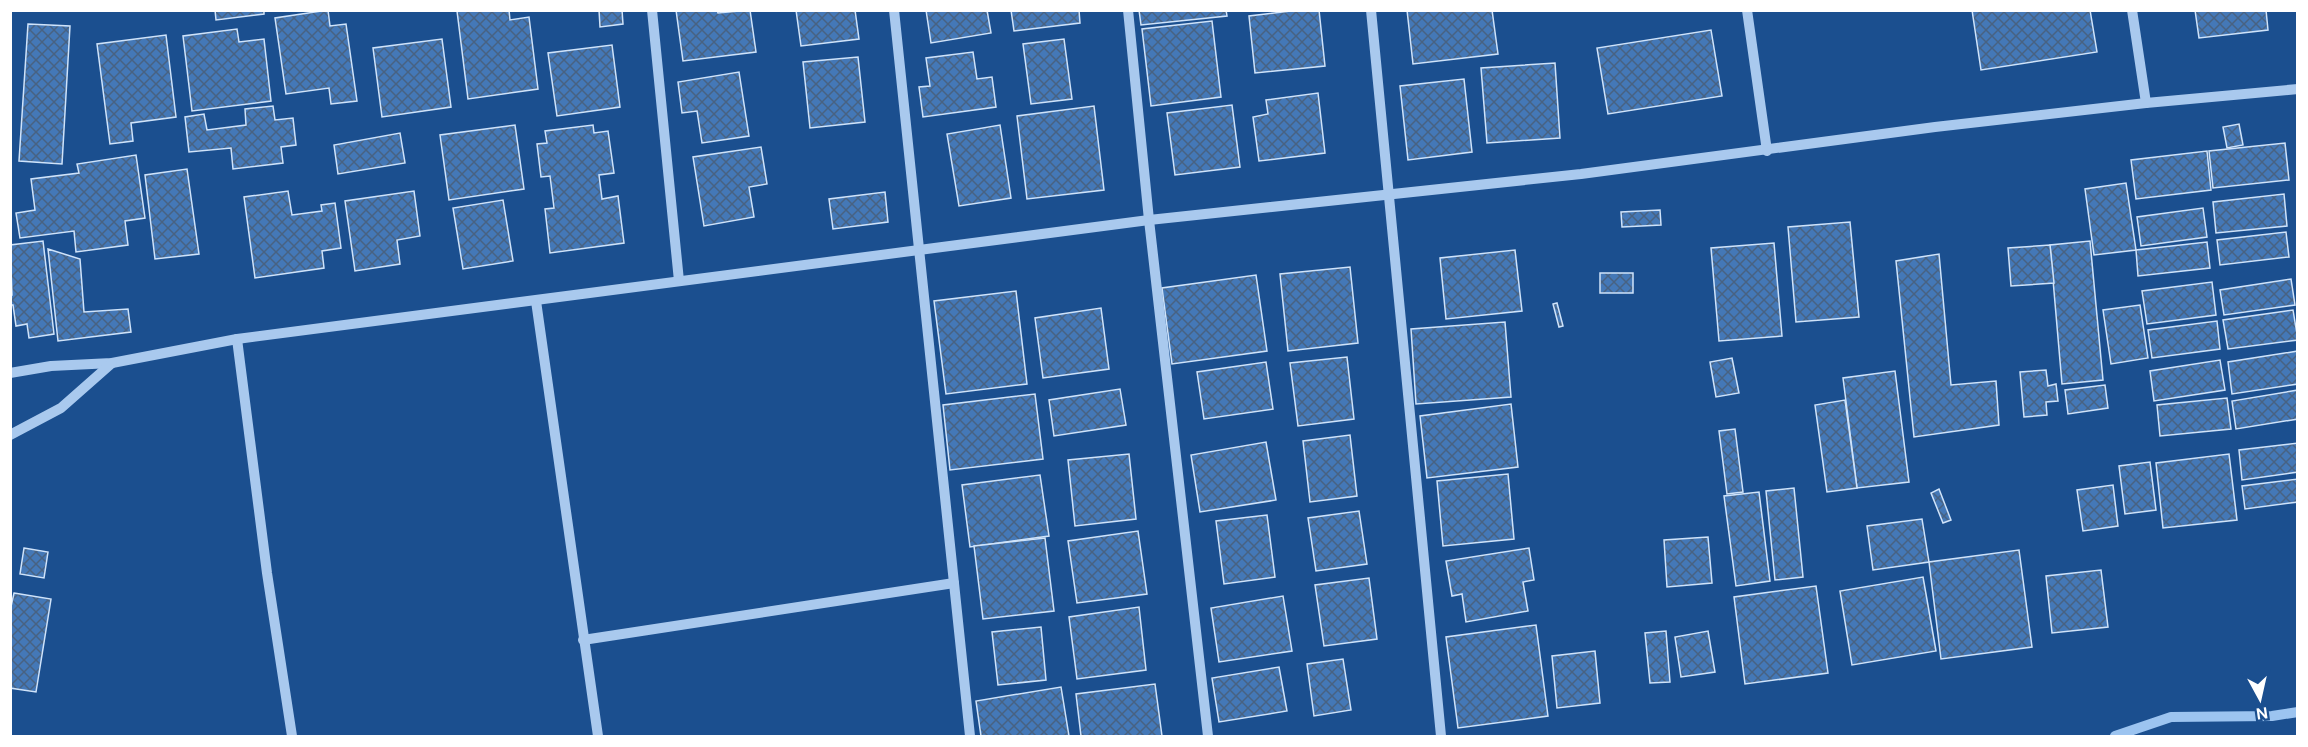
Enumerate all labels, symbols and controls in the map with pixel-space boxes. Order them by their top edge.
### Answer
north arrow [2230,669,2290,729]
text: N [2255,702,2269,725]

